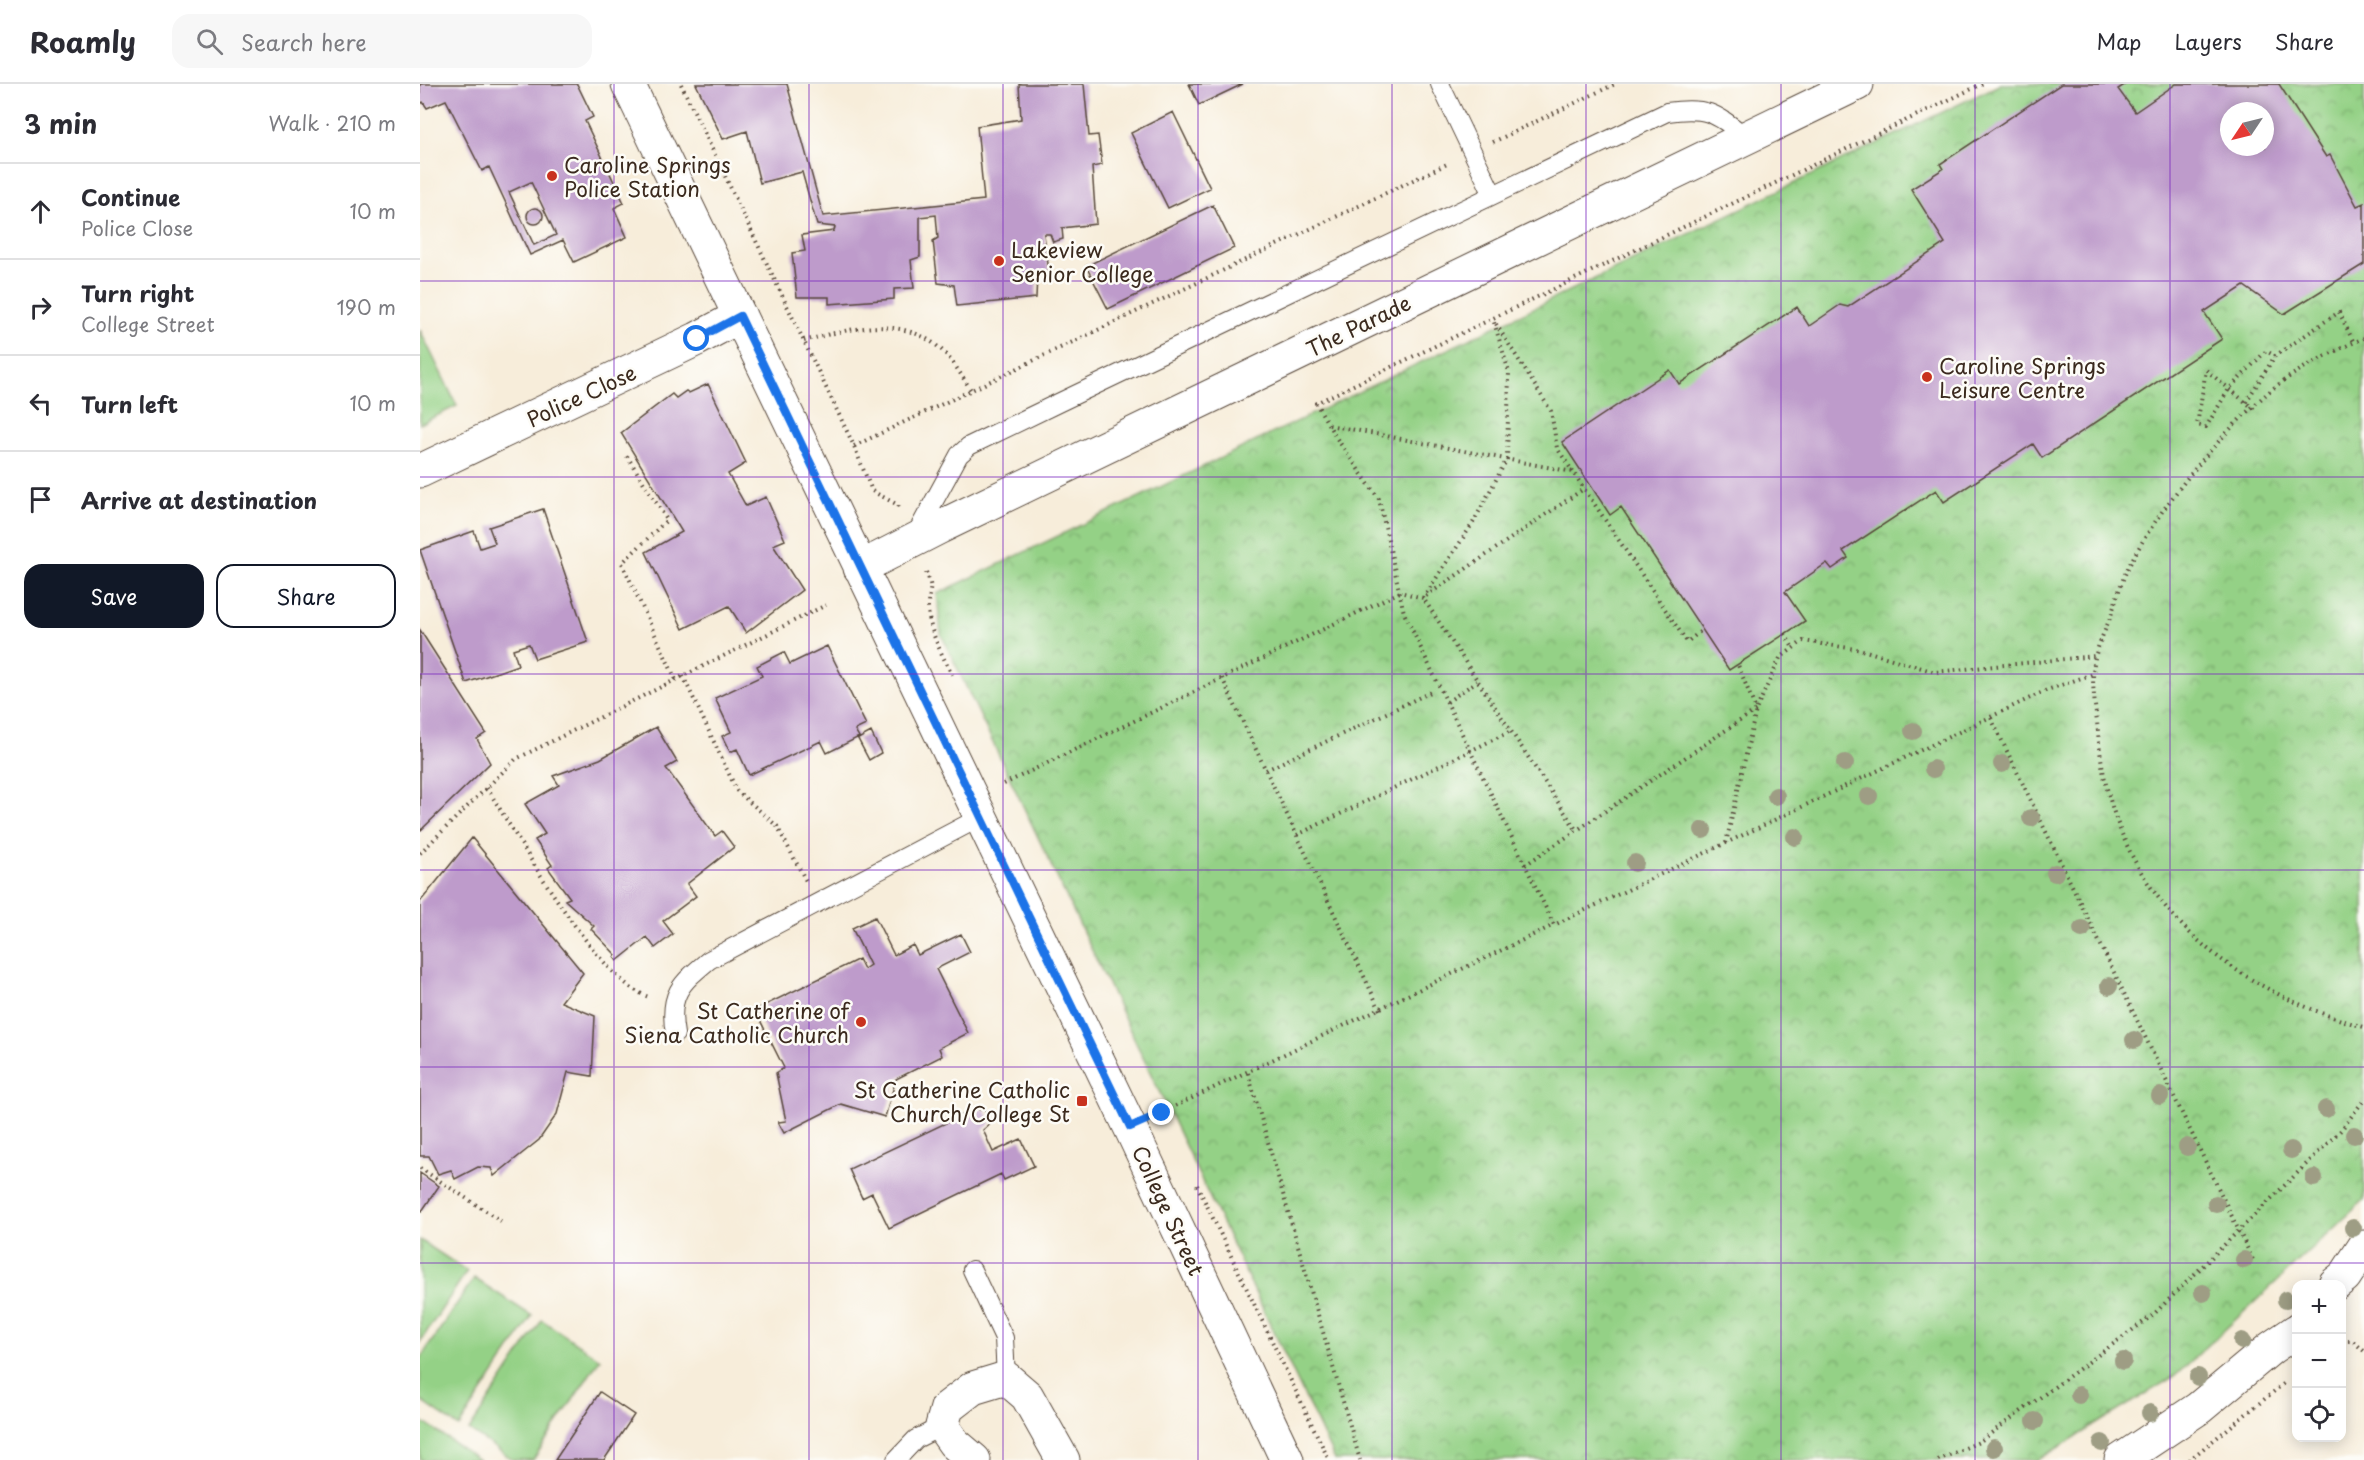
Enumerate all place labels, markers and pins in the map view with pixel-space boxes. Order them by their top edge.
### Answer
place label: Caroline Springs Police Station [564,148,731,204]
marker: Caroline Springs Police Station [545,169,559,183]
place label: Lakeview Senior College [1011,233,1154,289]
marker: Lakeview Senior College [992,254,1006,268]
place label: Caroline Springs Leisure Centre [1939,349,2106,405]
marker: Caroline Springs Leisure Centre [1920,370,1934,384]
place label: St Catherine of Siena Catholic Church [624,994,851,1050]
marker: St Catherine of Siena Catholic Church [854,1015,868,1029]
place label: St Catherine Catholic Church/College St [854,1073,1070,1129]
marker: St Catherine Catholic Church/College St [1075,1094,1089,1108]

